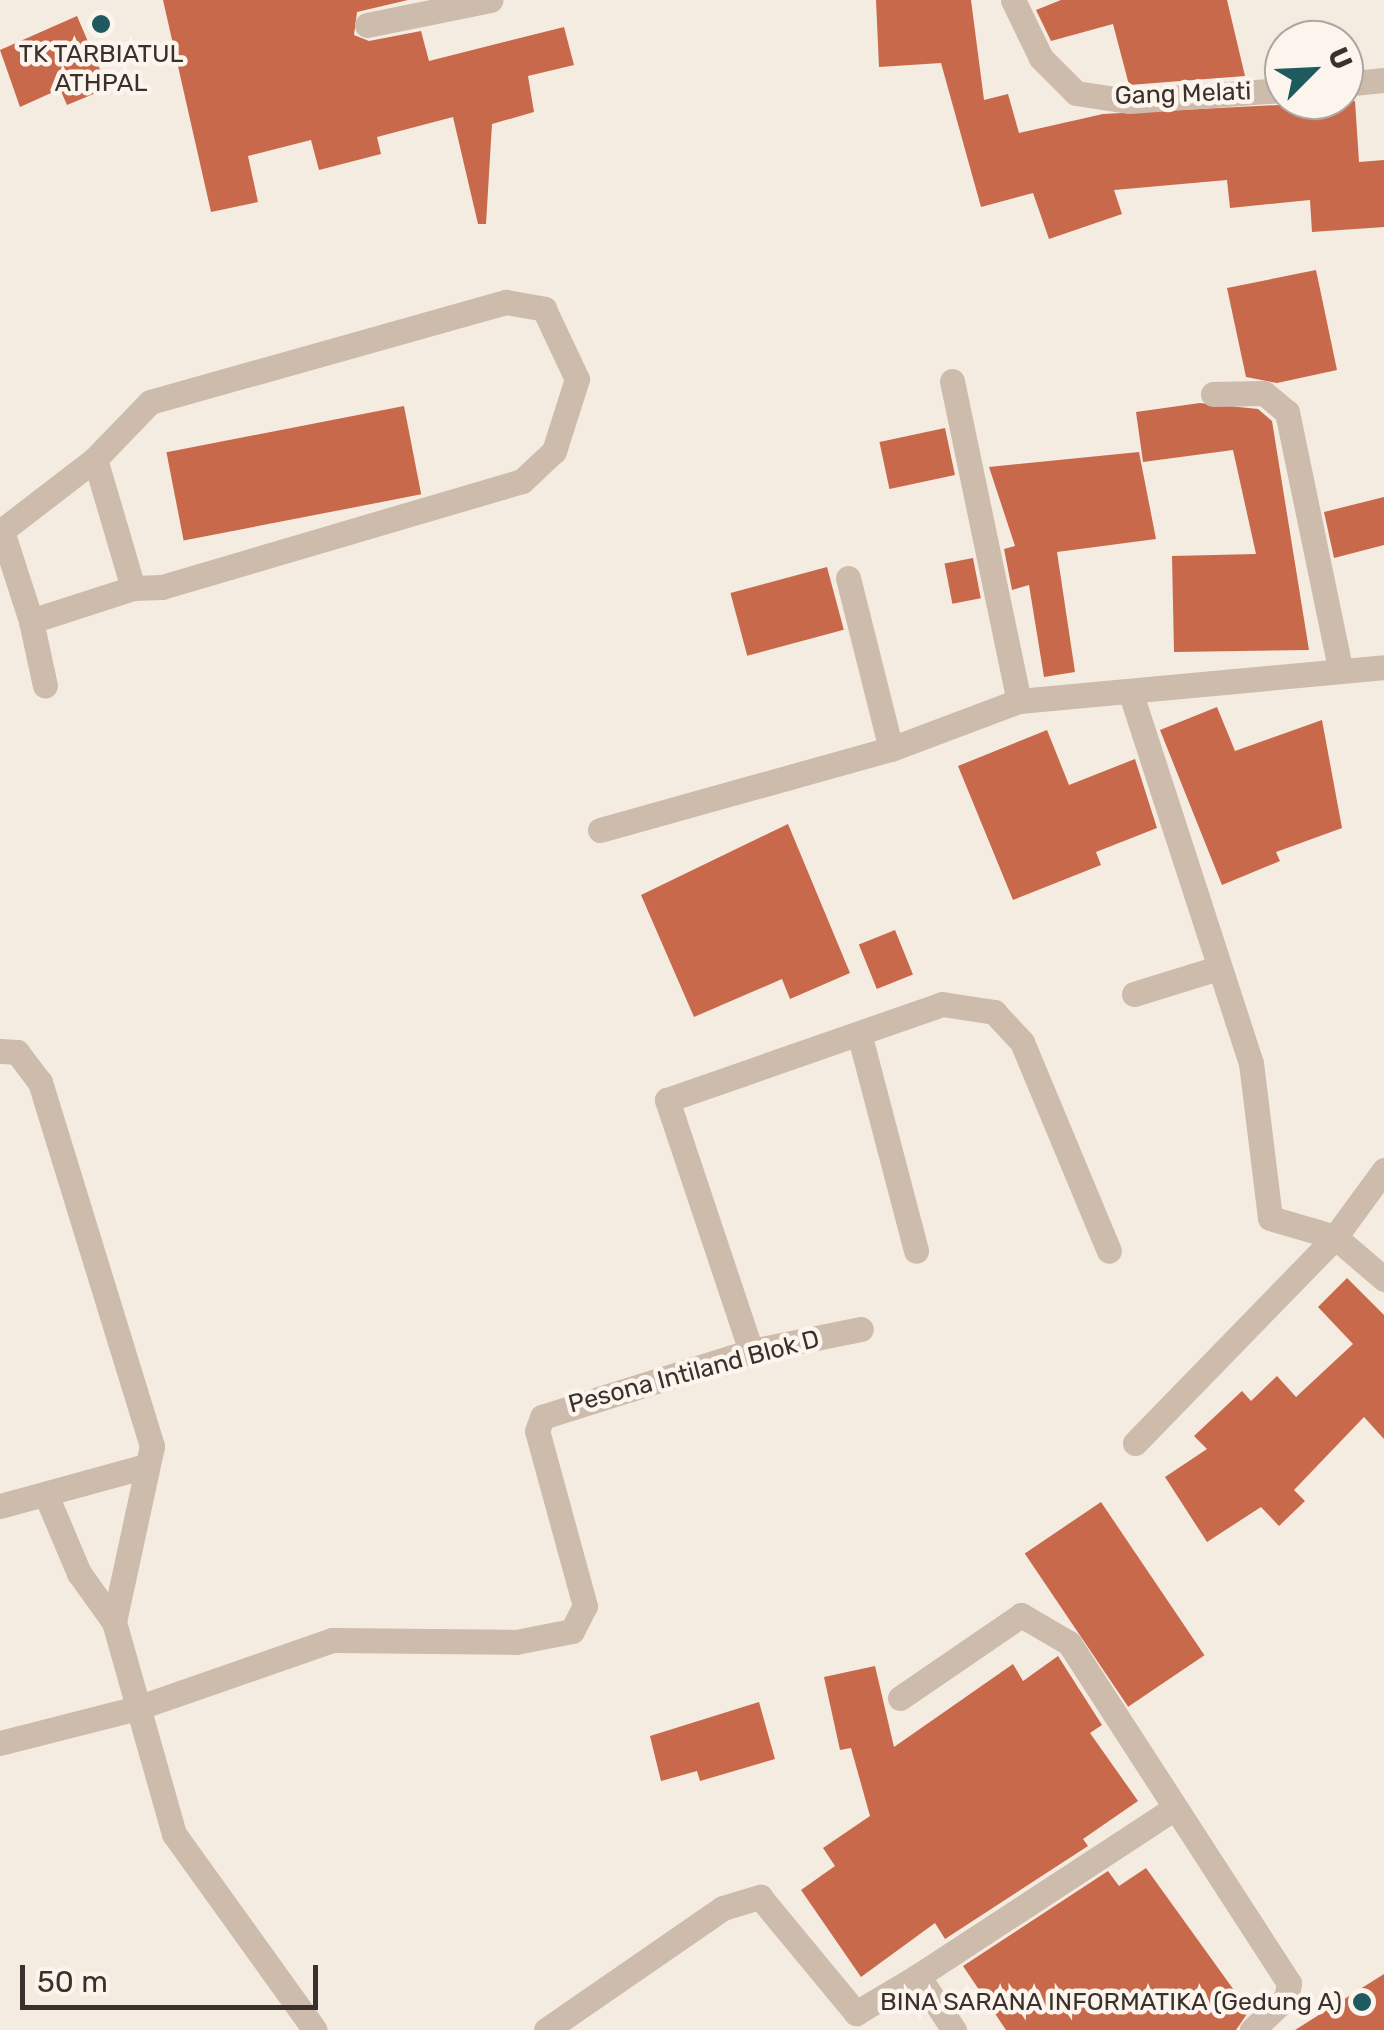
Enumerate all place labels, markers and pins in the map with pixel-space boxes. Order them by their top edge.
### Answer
marker: TK TARBIATUL ATHPAL [90,13,112,35]
place label: TK TARBIATUL ATHPAL [18,40,184,99]
place label: BINA SARANA INFORMATIKA (Gedung A) [877,1987,1342,2017]
marker: BINA SARANA INFORMATIKA (Gedung A) [1351,1991,1373,2013]

